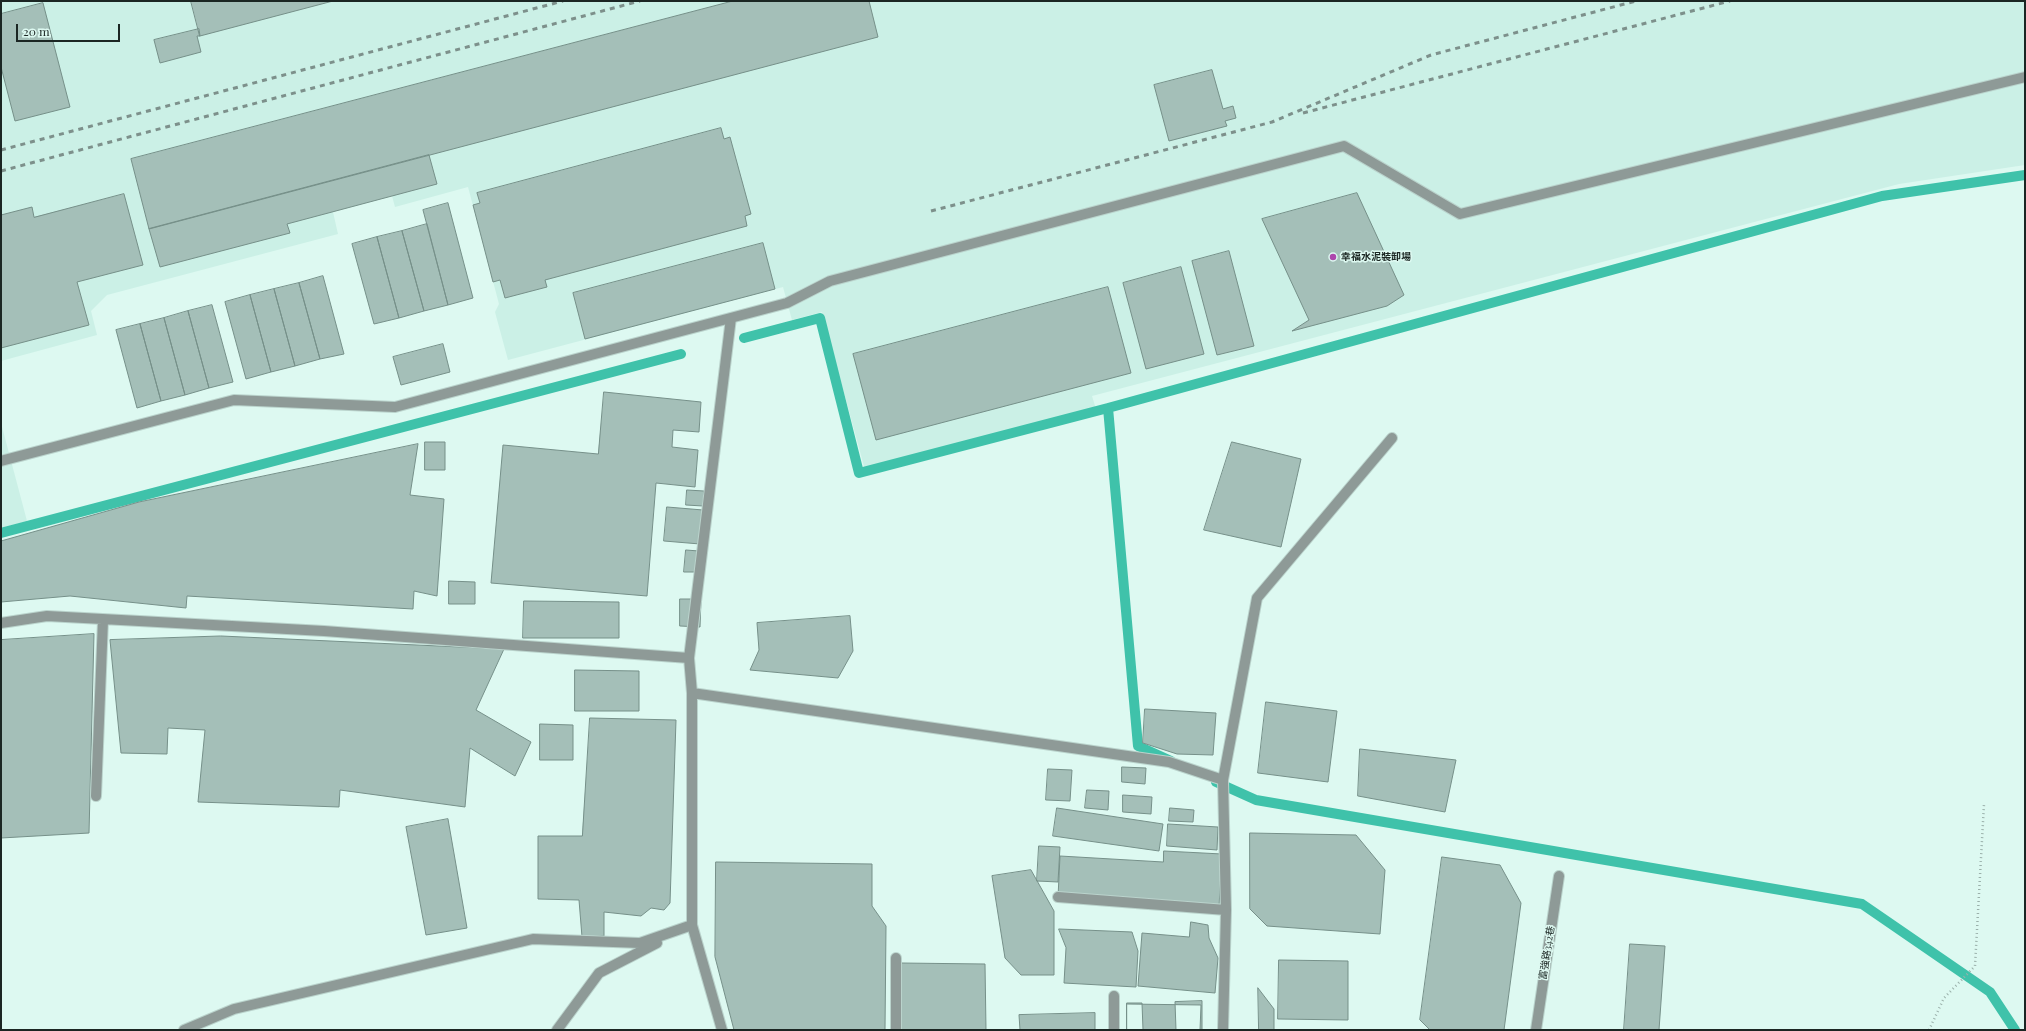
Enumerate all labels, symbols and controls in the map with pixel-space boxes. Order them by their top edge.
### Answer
scale bar [18,16,122,42]
text: 20 m [23,23,50,39]
place label: 幸福水泥裝卸場 [1341,251,1411,263]
marker: 幸福水泥裝卸場 [1328,252,1338,262]
street label: 富強路342巷 [1537,925,1557,981]

